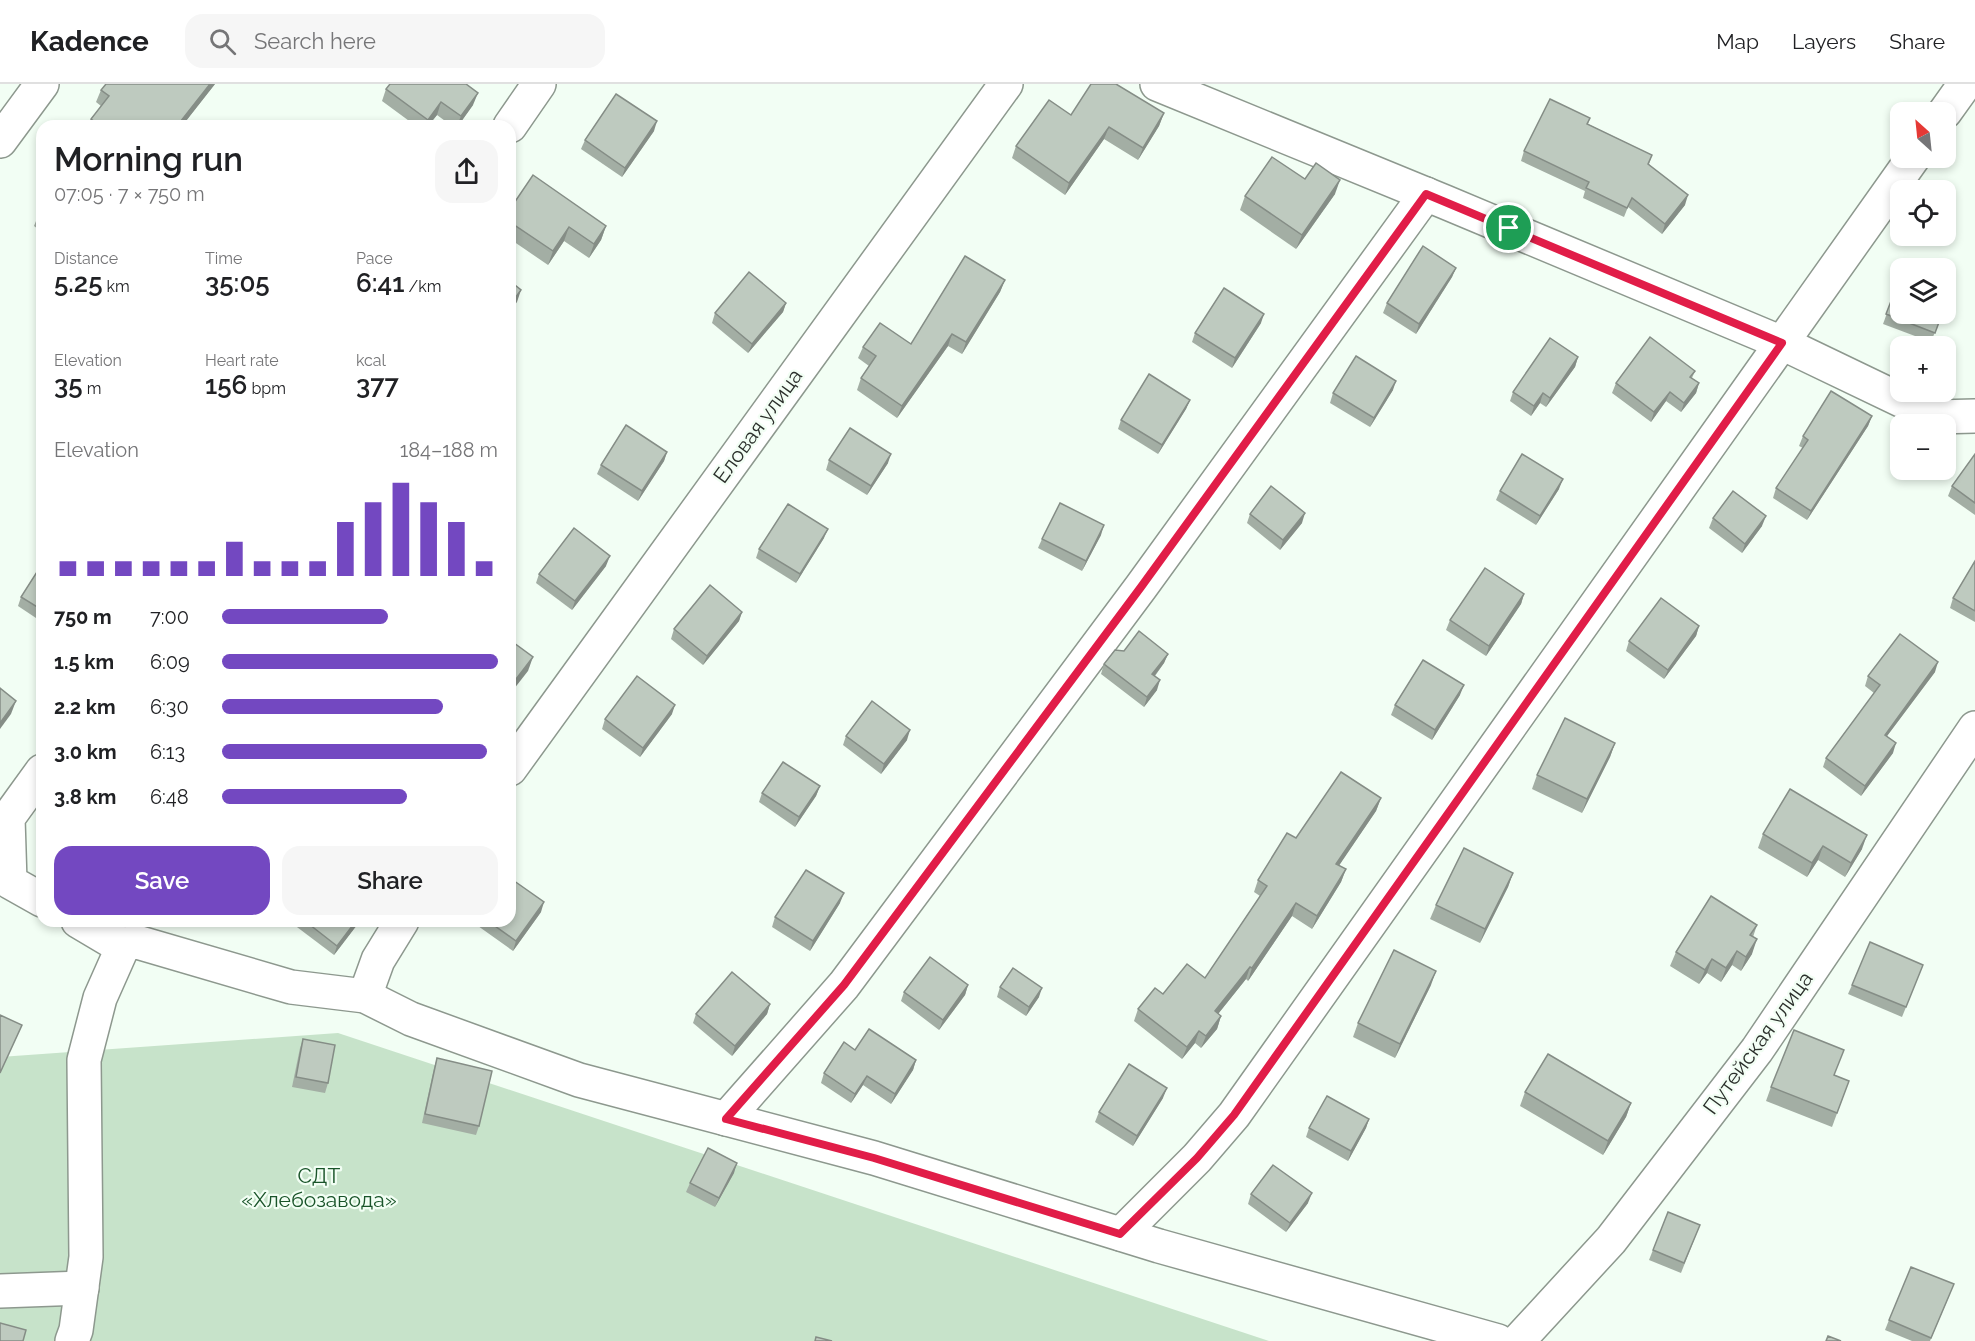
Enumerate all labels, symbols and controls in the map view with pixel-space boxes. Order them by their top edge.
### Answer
search box [185,14,605,68]
text: Kadence [30,25,149,58]
icon: search [206,25,239,58]
text: Search here [254,28,376,54]
text: Map [1716,29,1759,54]
text: Layers [1792,29,1856,54]
text: Share [1889,29,1945,54]
north arrow [1890,102,1956,168]
map controls [1890,102,1956,480]
text: Morning run [54,140,243,179]
button: share [435,140,498,203]
button: locate [1890,180,1956,246]
text: 07:05 · 7 × 750 m [54,182,205,206]
pin [1483,202,1534,253]
icon: arrive [1492,211,1525,244]
text: Distance [54,249,118,268]
text: Time [205,249,242,268]
text: Pace [356,249,393,268]
button: layers [1890,258,1956,324]
text: 5.25 [54,268,102,298]
text: 35:05 [205,268,270,298]
text: 6:41 [356,268,405,298]
text: km [102,277,130,296]
text: /km [405,277,441,296]
button: + [1890,336,1956,402]
text: Elevation [54,351,122,370]
text: Heart rate [205,351,279,370]
text: kcal [356,351,386,370]
street label: Еловая улица [708,364,807,488]
text: 35 [54,370,83,400]
text: 156 [205,370,247,400]
text: 377 [356,370,399,400]
text: m [83,379,101,398]
text: bpm [247,379,286,398]
button: − [1890,414,1956,480]
text: Elevation [54,438,139,462]
text: 184–188 m [400,438,498,462]
text: 750 m [54,605,112,629]
text: 7:00 [150,605,189,629]
text: 1.5 km [54,650,114,674]
text: 6:09 [150,650,190,674]
text: 2.2 km [54,695,116,719]
text: 6:30 [150,695,189,719]
text: 3.0 km [54,740,117,764]
text: 6:13 [150,740,185,764]
text: 3.8 km [54,785,116,809]
text: 6:48 [150,785,189,809]
button: Save [54,846,270,915]
button: Share [282,846,498,915]
street label: Путейская улица [1697,967,1818,1119]
park label: СДТ «Хлебозавода» [241,1163,397,1212]

